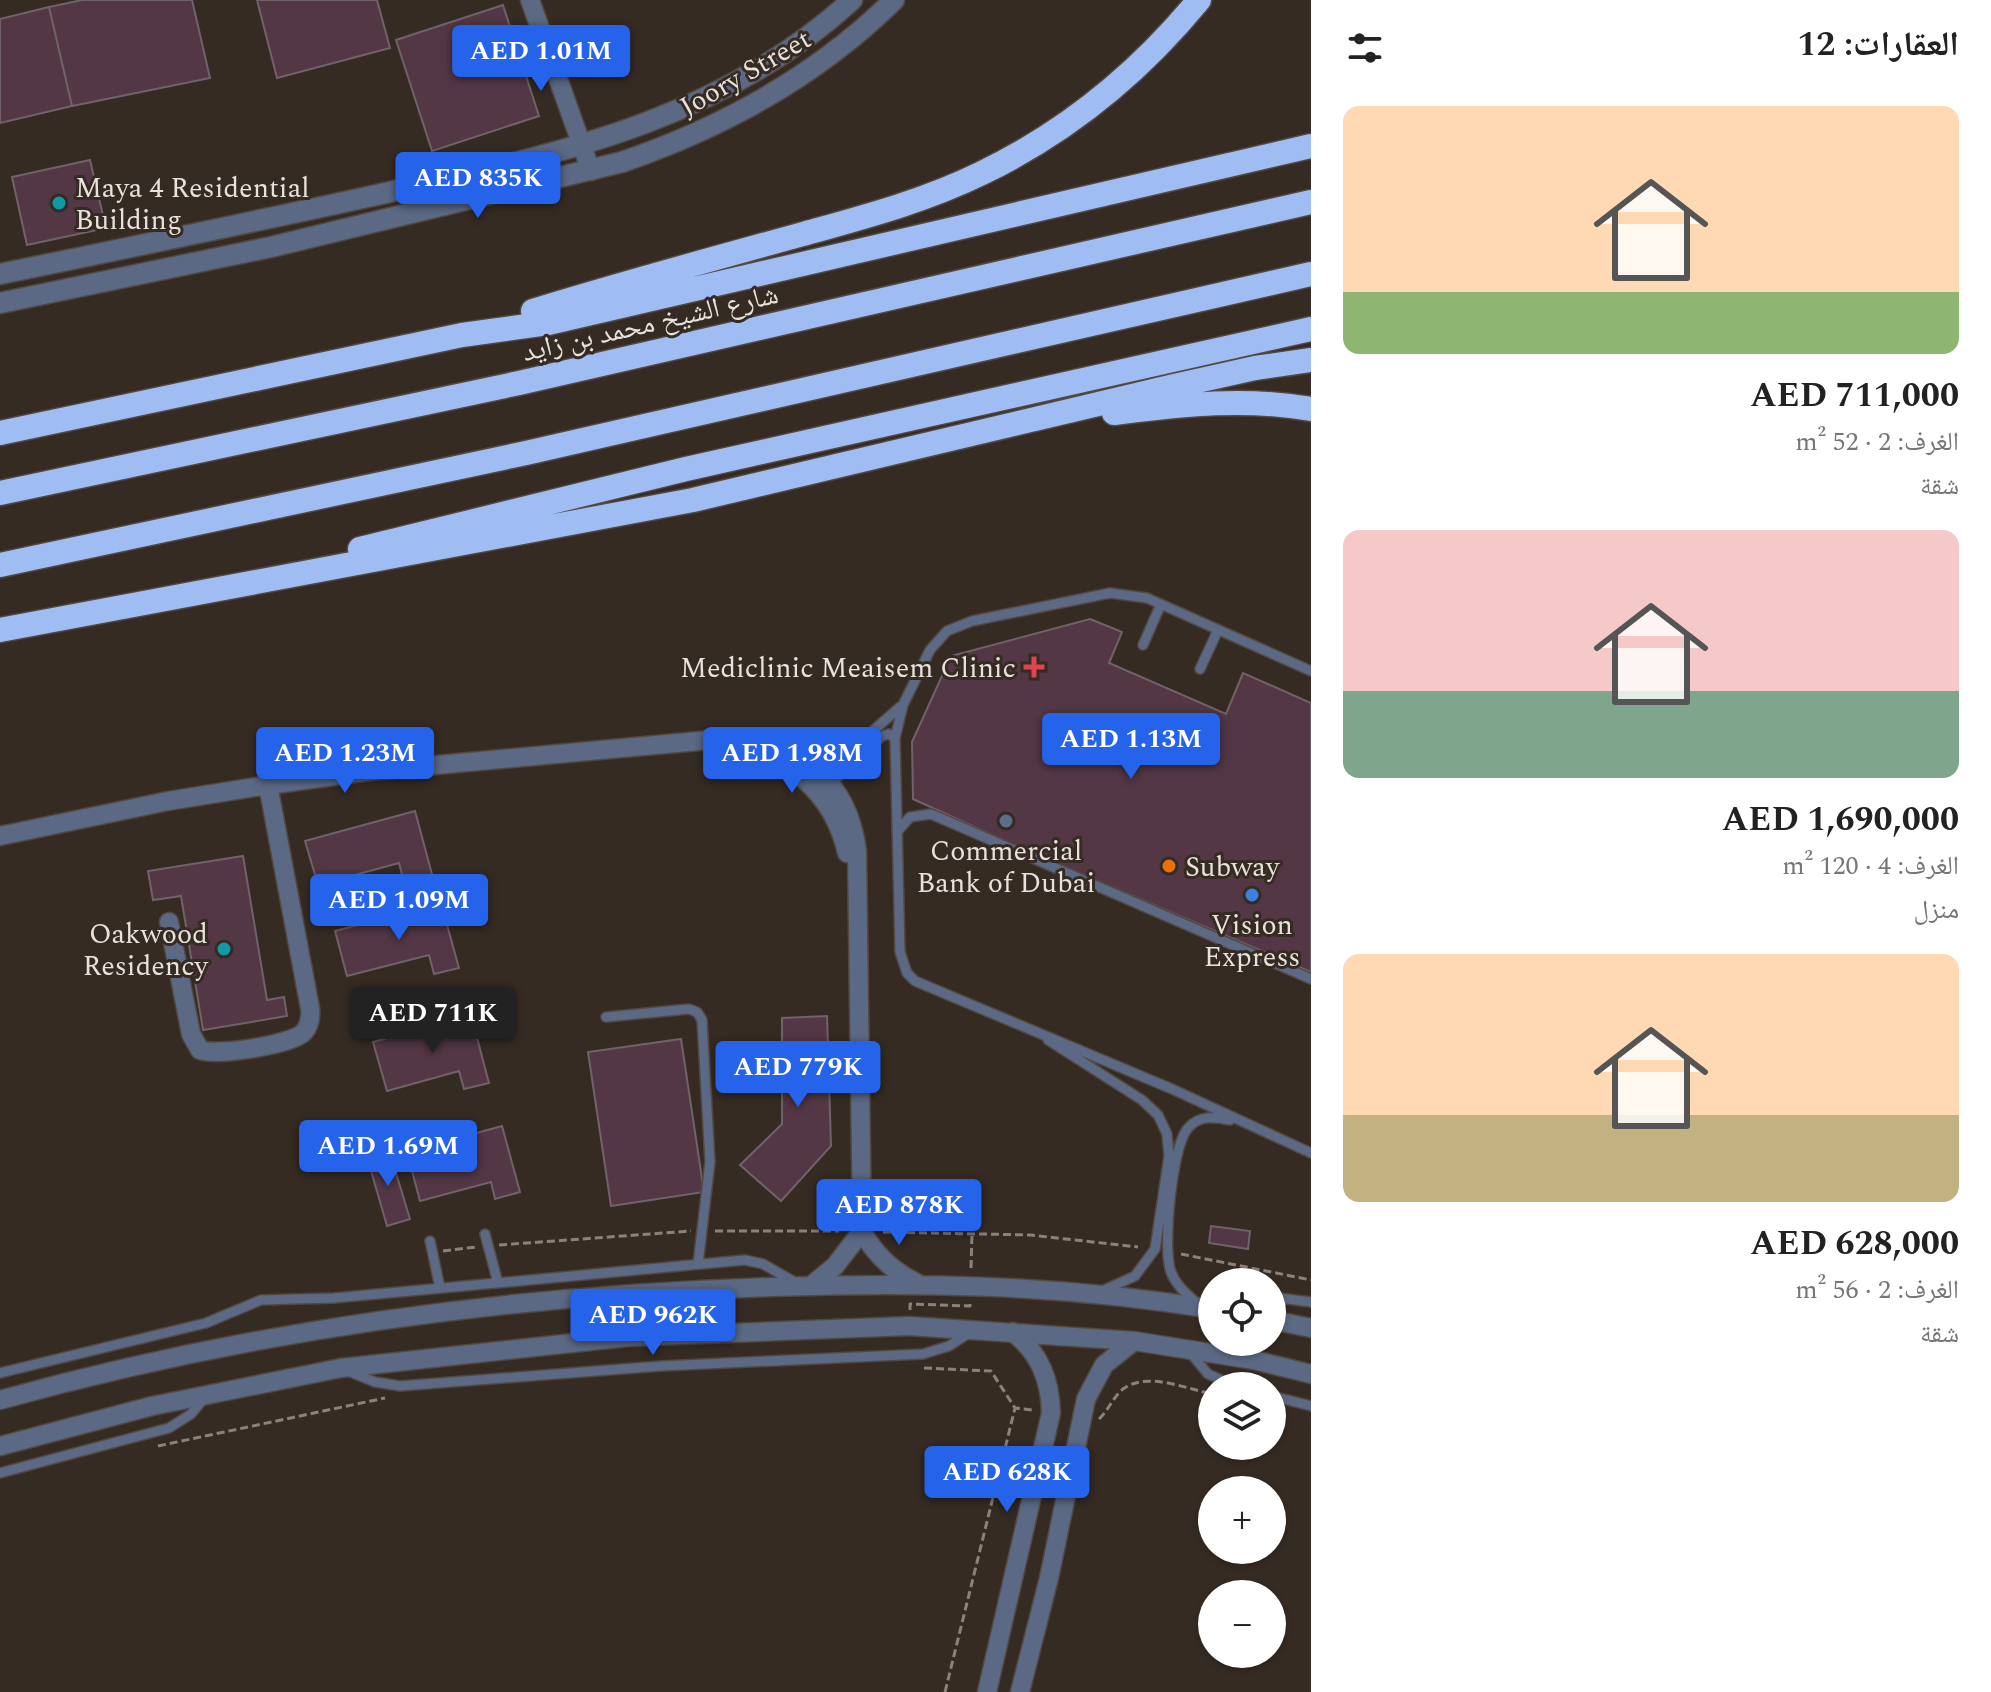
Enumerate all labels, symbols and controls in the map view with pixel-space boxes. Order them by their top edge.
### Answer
street label: Joory Street [672,18,820,128]
text: العقارات: 12 [1797,19,1959,71]
pin: AED 1.01M [449,25,633,93]
icon: filters [1343,26,1387,70]
text: AED 1.01M [470,31,612,71]
pin: AED 835K [395,152,561,220]
text: AED 835K [413,158,543,198]
icon: home [1579,158,1723,302]
place label: Maya 4 Residential Building [75,167,309,242]
marker: Maya 4 Residential Building [50,194,68,212]
street label: شارع الشيخ محمد بن زايد [518,273,783,374]
text: AED 711,000 [1750,370,1959,422]
text: الغرف: 2 · 52 m² [1795,422,1959,462]
text: شقة [1920,466,1959,506]
icon: home [1579,582,1723,726]
place label: Mediclinic Meaisem Clinic [680,647,1016,690]
marker: Mediclinic Meaisem Clinic [1023,656,1045,678]
pin: AED 1.13M [1039,713,1223,781]
text: AED 1.13M [1060,719,1202,759]
pin: AED 1.23M [253,727,437,795]
pin: AED 1.98M [700,727,884,795]
text: AED 1.23M [274,733,416,773]
text: AED 1.98M [721,733,863,773]
text: AED 1,690,000 [1722,794,1959,846]
marker: Commercial Bank of Dubai [997,812,1015,830]
place label: Commercial Bank of Dubai [917,830,1095,905]
place label: Subway [1185,846,1281,889]
text: الغرف: 4 · 120 m² [1782,846,1959,886]
marker: Subway [1160,857,1178,875]
pin: AED 1.09M [307,874,491,942]
text: AED 1.09M [328,880,470,920]
marker: Vision Express [1243,886,1261,904]
text: منزل [1914,890,1959,930]
place label: Vision Express [1204,904,1300,979]
place label: Oakwood Residency [83,913,210,988]
marker: Oakwood Residency [215,940,233,958]
pin: AED 711K [350,987,516,1055]
text: AED 711K [368,993,498,1033]
icon: home [1579,1006,1723,1150]
pin: AED 779K [715,1041,881,1109]
text: AED 779K [733,1047,863,1087]
pin: AED 1.69M [296,1120,480,1188]
text: AED 1.69M [317,1126,459,1166]
pin: AED 878K [816,1179,982,1247]
text: AED 878K [834,1185,964,1225]
text: AED 628,000 [1750,1218,1959,1270]
map controls [1198,1268,1286,1668]
button: locate [1198,1268,1286,1356]
text: الغرف: 2 · 56 m² [1795,1270,1959,1310]
pin: AED 962K [570,1289,736,1357]
text: AED 962K [588,1295,718,1335]
text: شقة [1920,1314,1959,1354]
button: layers [1198,1372,1286,1460]
pin: AED 628K [924,1446,1090,1514]
text: AED 628K [942,1452,1072,1492]
button: + [1198,1476,1286,1564]
button: − [1198,1580,1286,1668]

